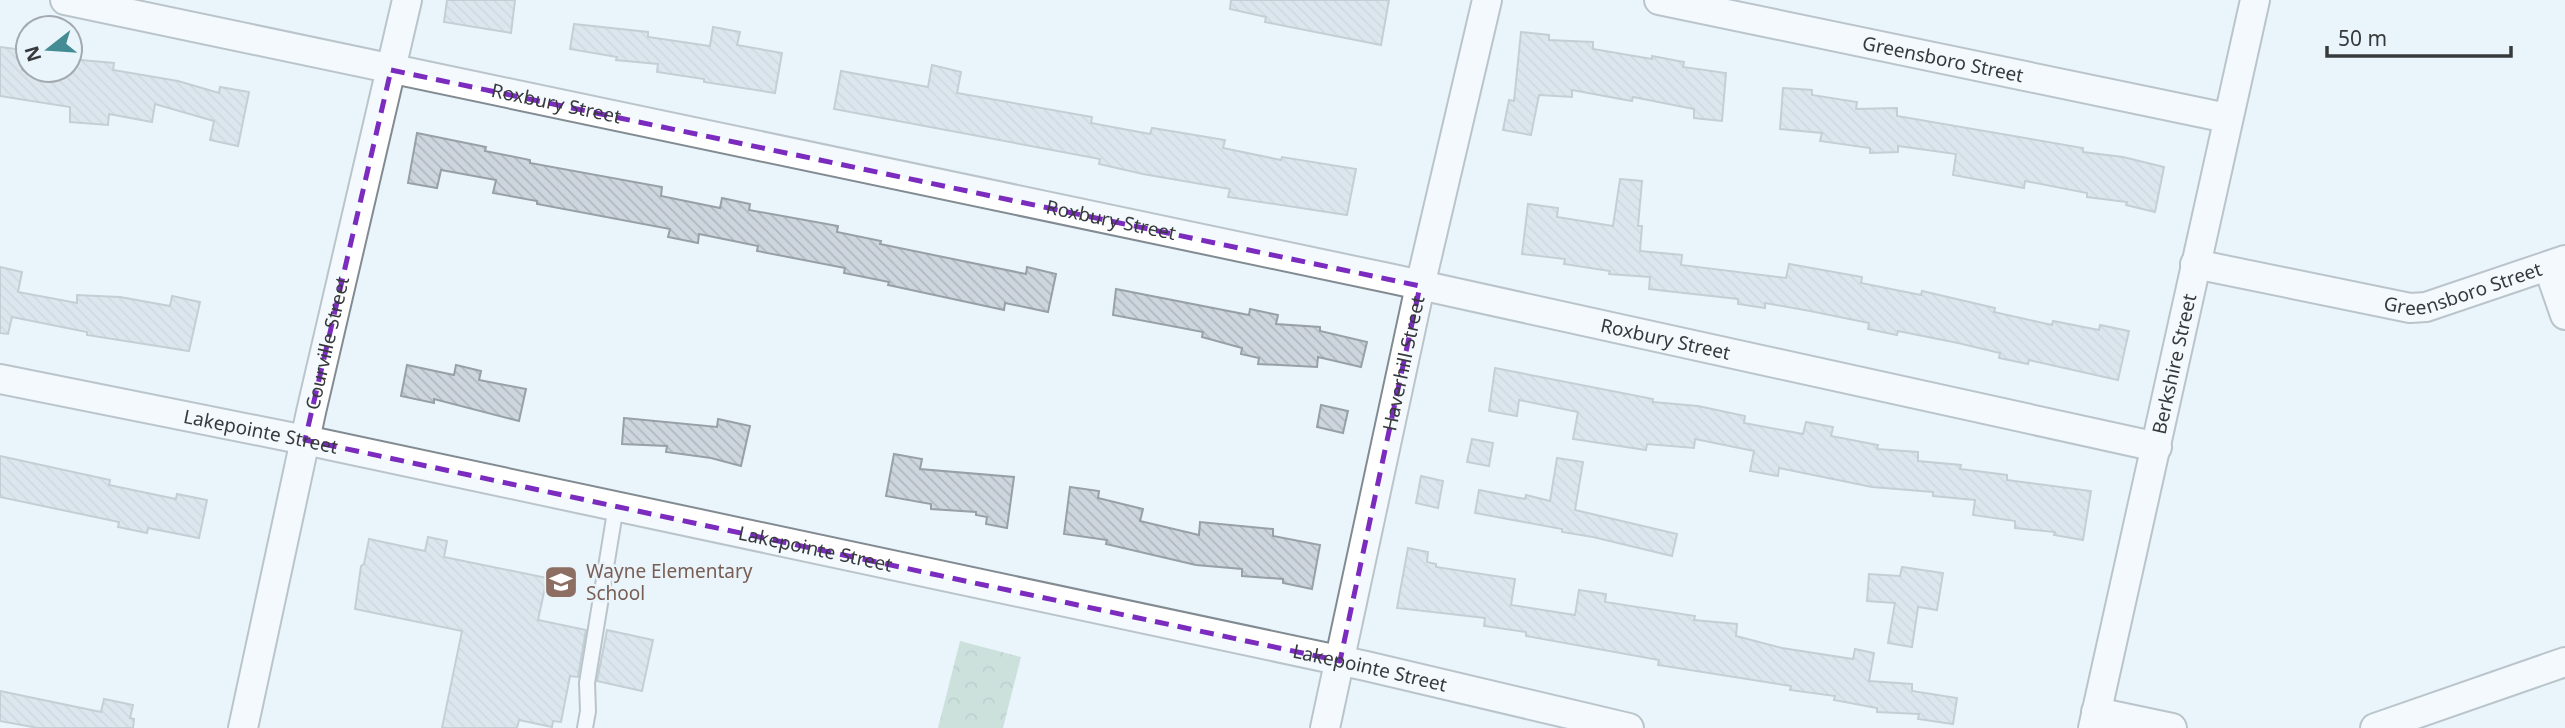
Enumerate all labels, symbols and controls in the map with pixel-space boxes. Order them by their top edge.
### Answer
north arrow [14,14,84,84]
scale bar [2327,14,2511,58]
text: 50 m [2338,24,2387,52]
street label: Greensboro Street [1860,30,2026,88]
text: N [18,43,47,65]
street label: Roxbury Street [489,77,624,130]
street label: Roxbury Street [1044,193,1179,246]
street label: Greensboro Street [2382,256,2545,321]
street label: Courville Street [299,274,355,412]
street label: Berkshire Street [2146,291,2202,437]
street label: Haverhill Street [1376,293,1431,433]
street label: Roxbury Street [1598,312,1733,366]
street label: Lakepointe Street [181,403,341,460]
street label: Lakepointe Street [736,520,895,578]
place label: Wayne Elementary School [586,558,753,606]
school or university icon: Wayne Elementary School [542,563,580,601]
street label: Lakepointe Street [1291,638,1450,698]

